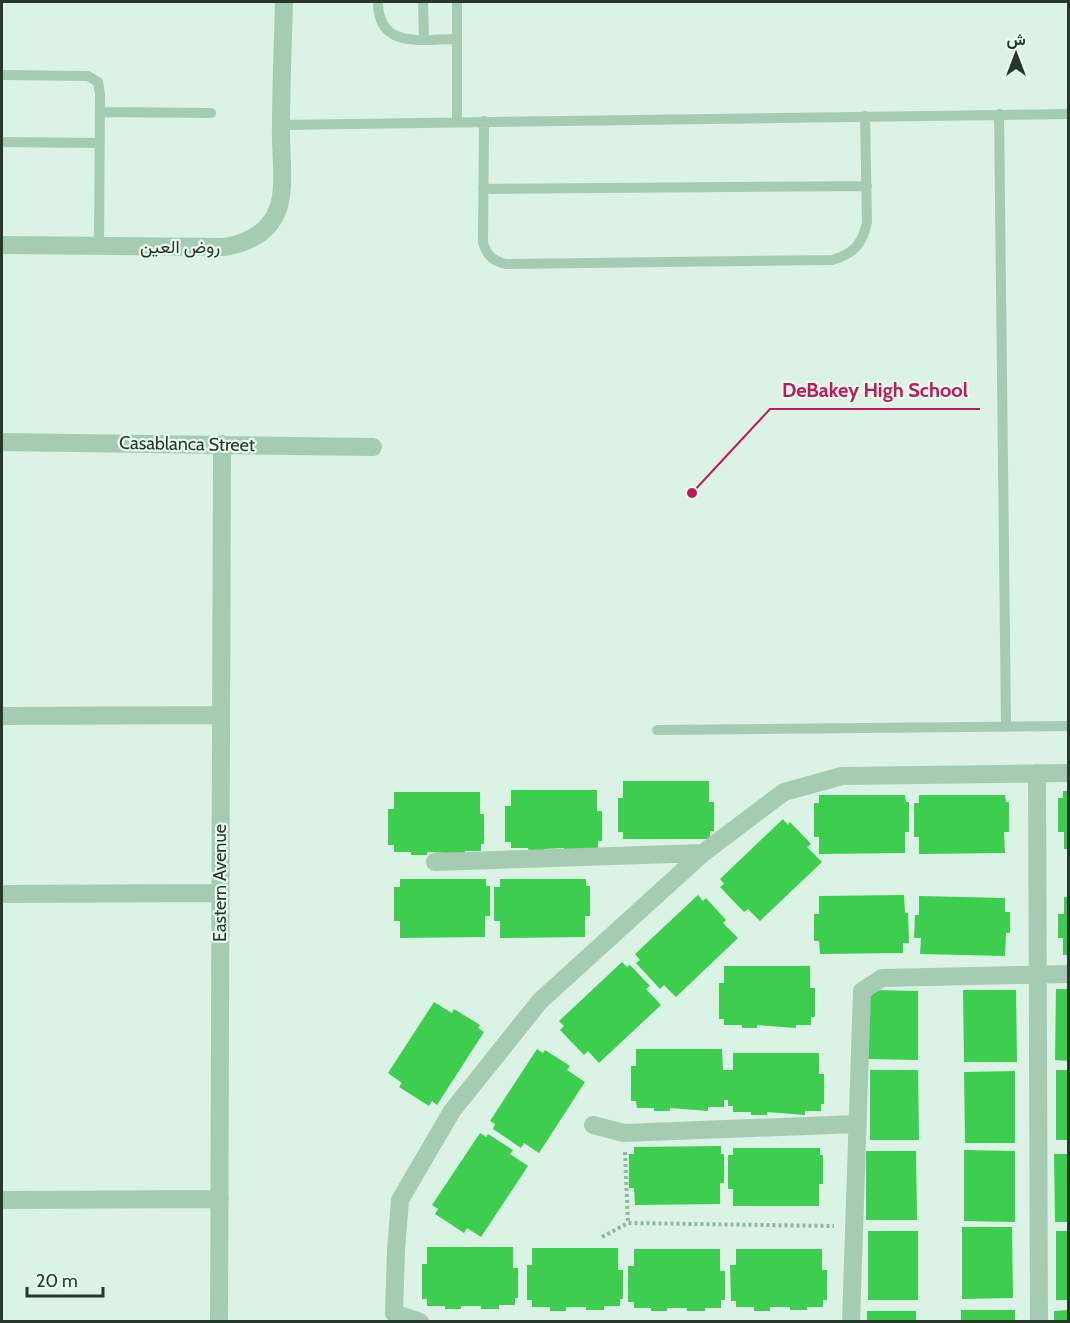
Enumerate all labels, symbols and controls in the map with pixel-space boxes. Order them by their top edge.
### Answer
north arrow [986,24,1046,84]
text: ش [1006,30,1026,49]
street label: روض العين [140,236,220,258]
callout: DeBakey High School [770,371,980,409]
text: DeBakey High School [782,378,968,402]
street label: Casablanca Street [119,432,255,456]
street label: Eastern Avenue [209,824,231,942]
scale bar [27,1260,104,1298]
text: 20 m [36,1270,78,1292]

